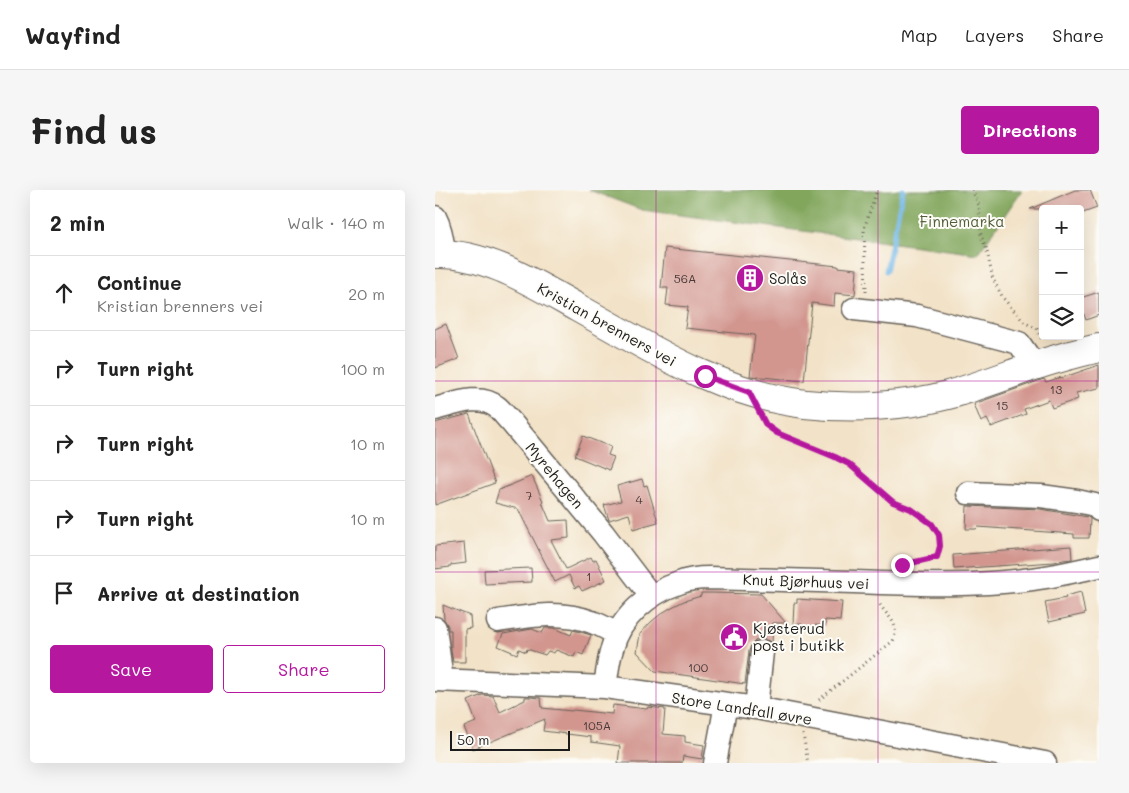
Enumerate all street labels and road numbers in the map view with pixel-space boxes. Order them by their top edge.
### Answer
street label: Kristian brenners vei [534,277,680,371]
street label: Myrehagen [521,438,589,512]
street label: Knut Bjørhuus vei [742,569,870,593]
street label: Store Landfall øvre [670,687,814,729]

